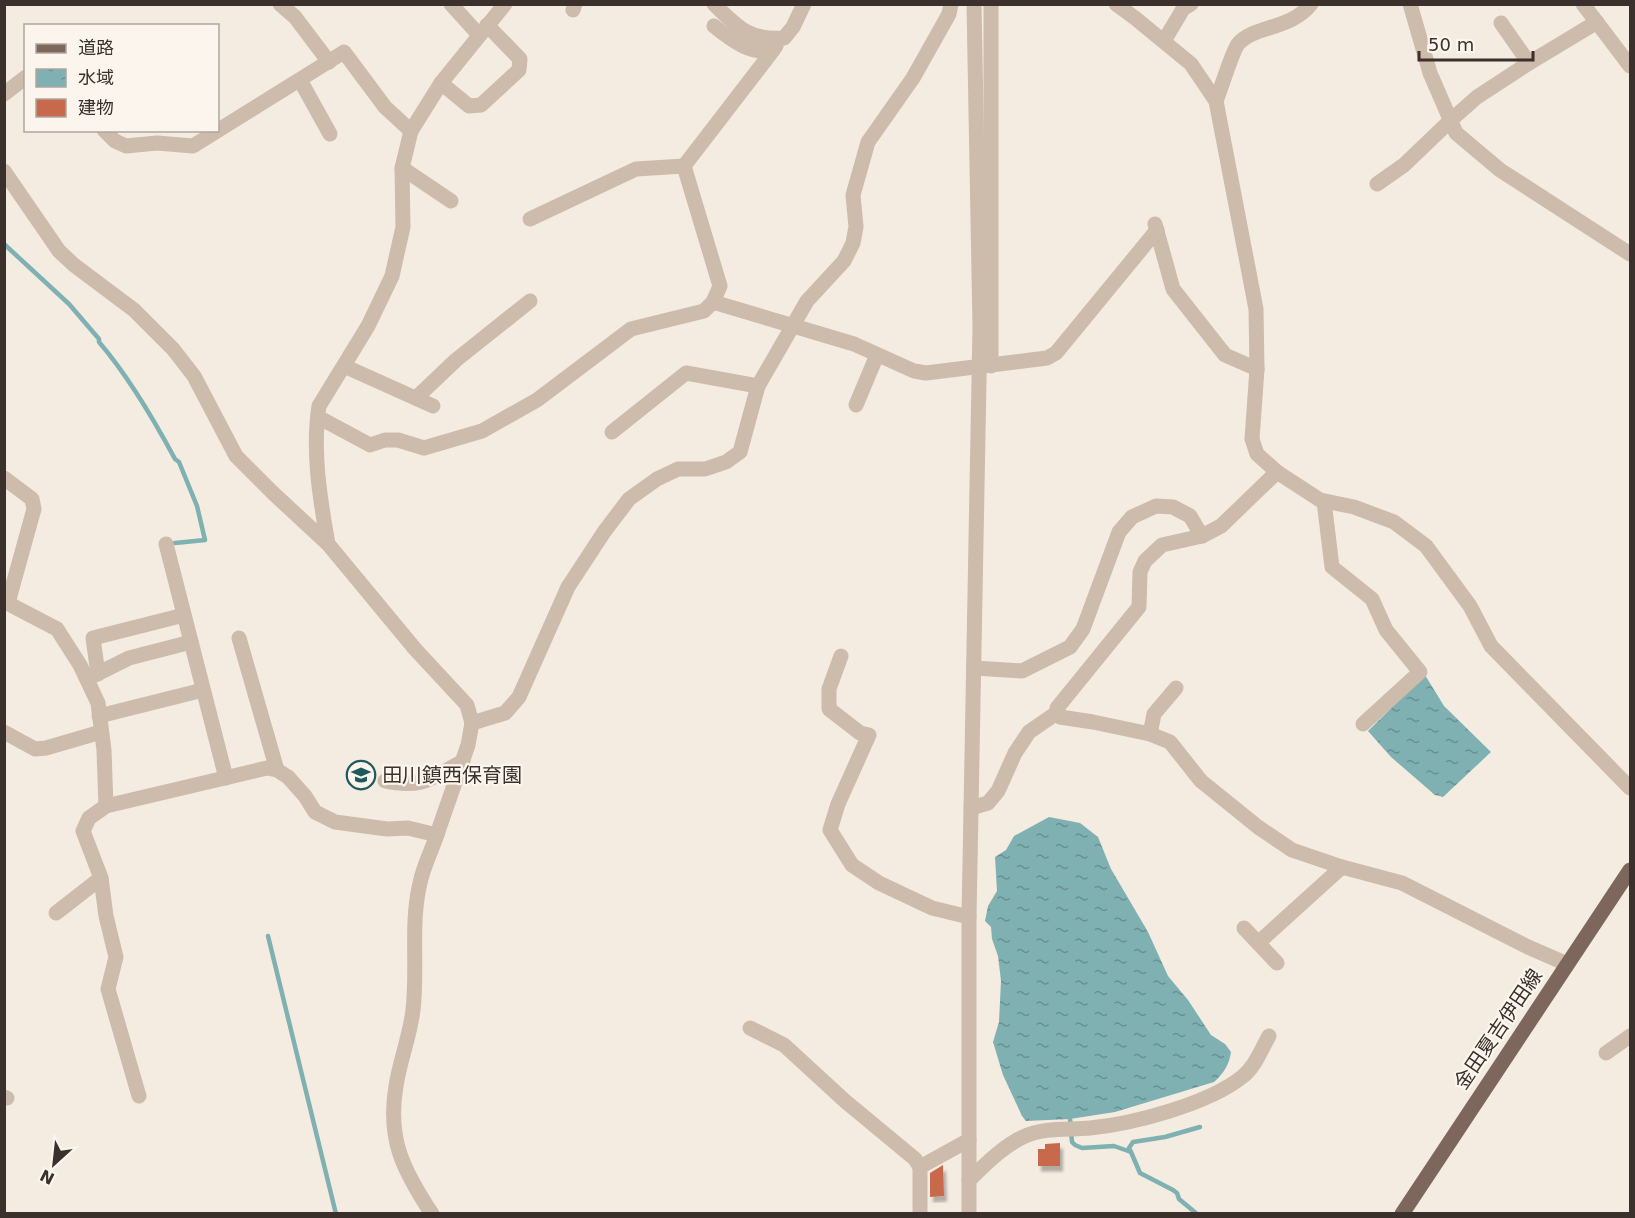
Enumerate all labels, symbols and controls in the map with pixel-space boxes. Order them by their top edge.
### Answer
legend [24,24,219,132]
scale bar [1419,24,1533,62]
text: 50 m [1428,34,1474,55]
text: 道路 [78,37,114,58]
text: 水域 [78,67,114,88]
text: 建物 [78,97,114,118]
school or university icon: 田川鎮西保育園 [345,759,377,791]
place label: 田川鎮西保育園 [382,763,522,787]
street label: 金田夏吉伊田線 [1449,964,1547,1094]
north arrow [24,1134,84,1194]
text: N [37,1165,58,1188]

